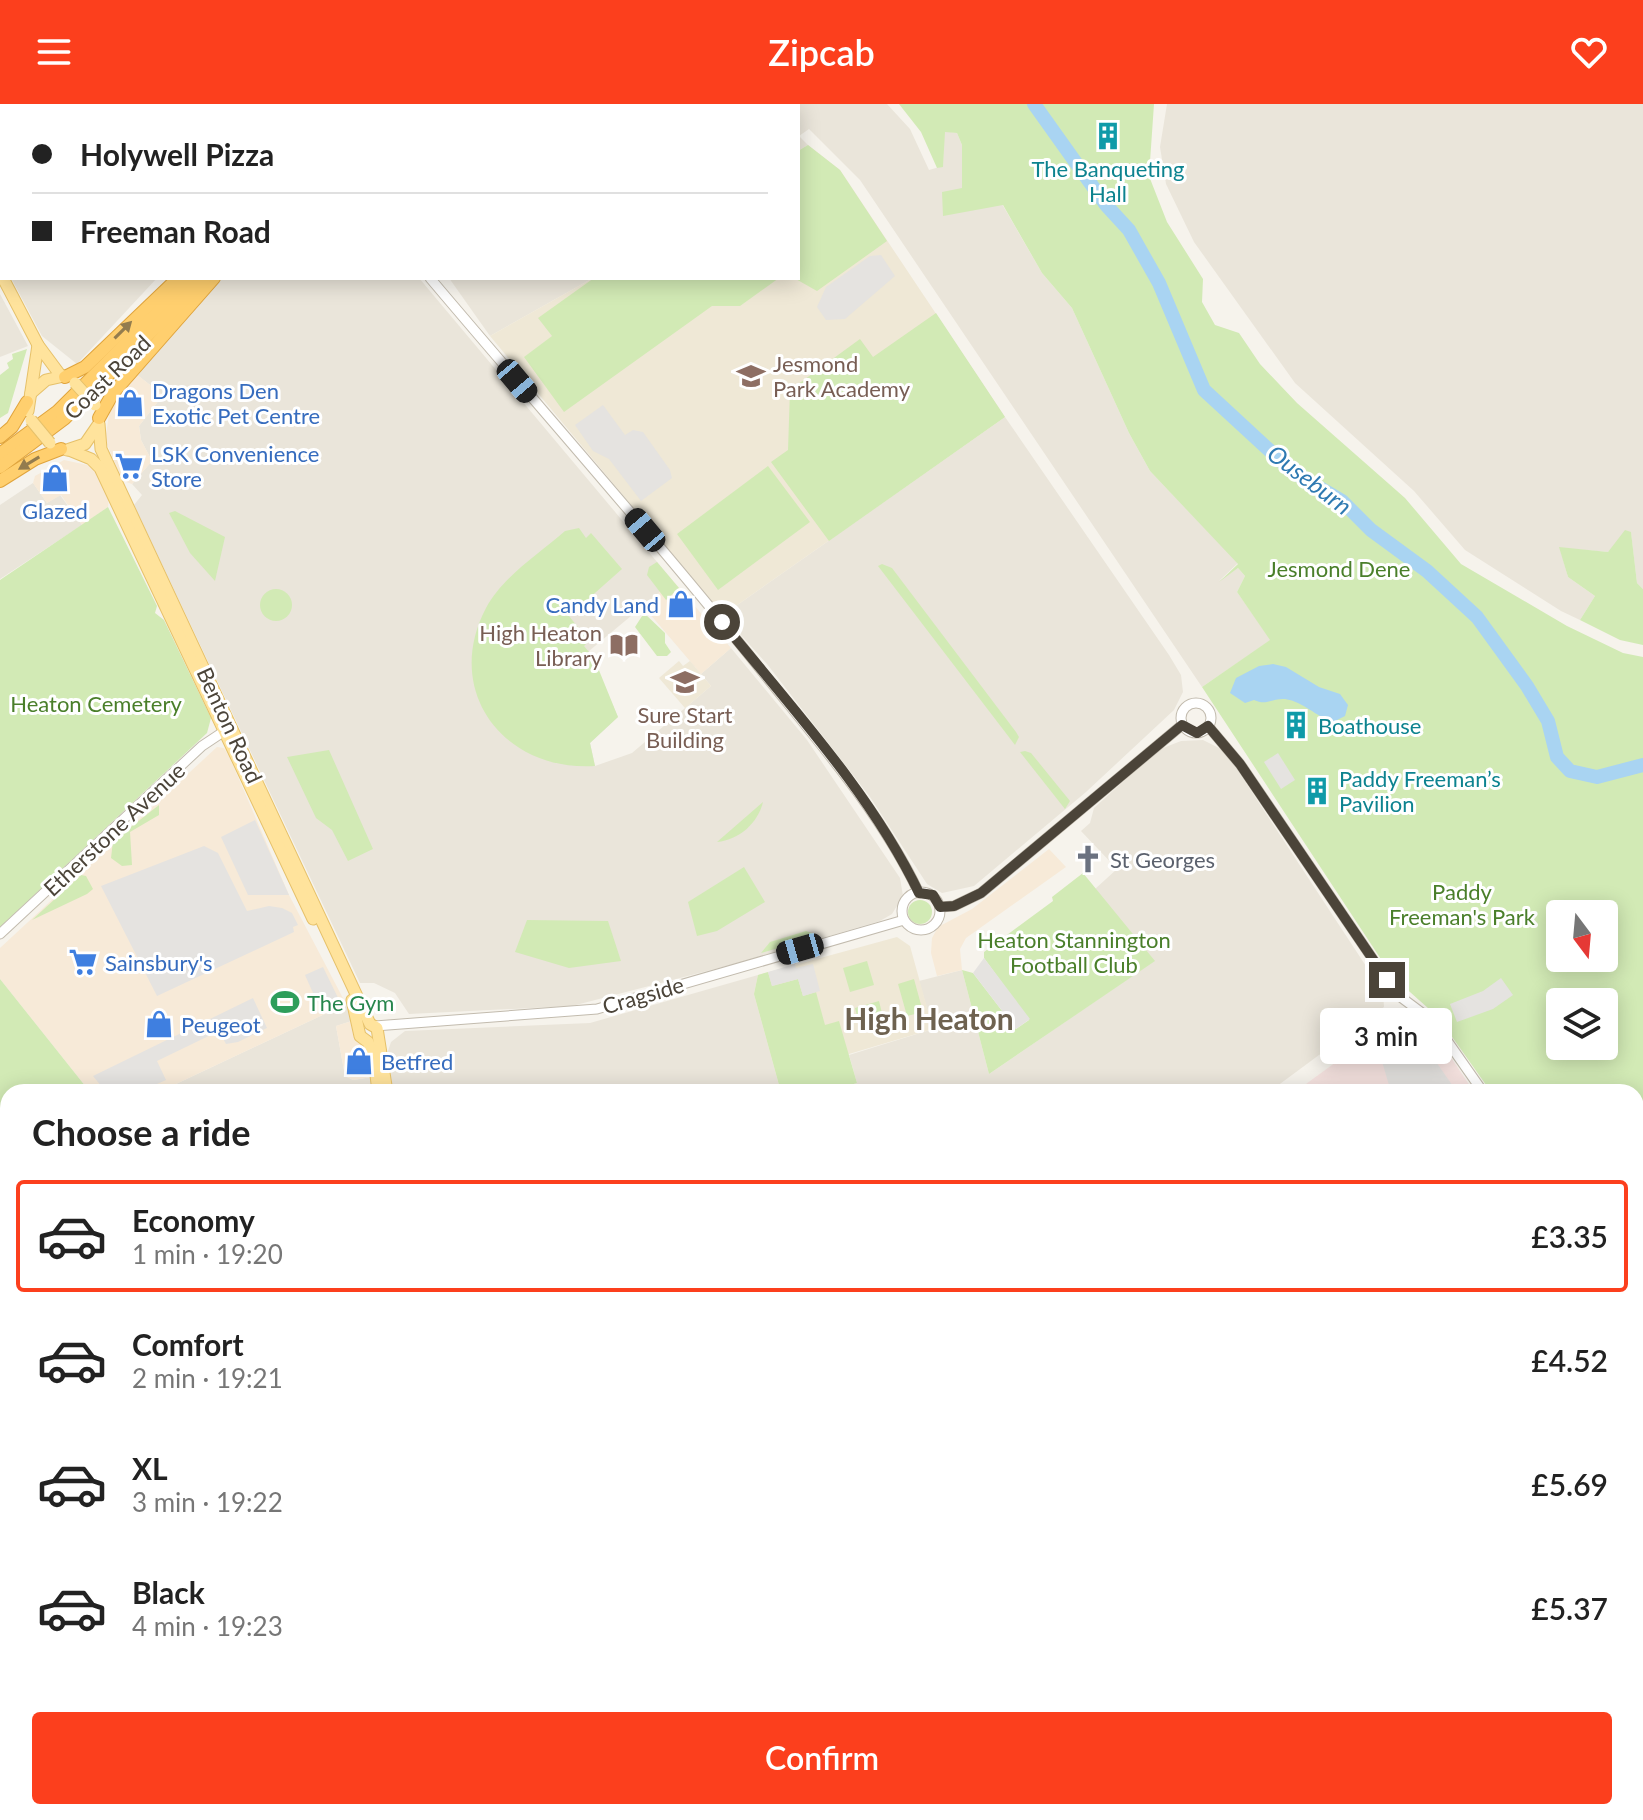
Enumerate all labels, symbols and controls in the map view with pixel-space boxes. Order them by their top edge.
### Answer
icon: menu [32,30,76,74]
text: Zipcab [768,30,875,74]
icon: heart [1567,30,1611,74]
building icon: The Banqueting Hall [1093,121,1123,151]
text: Holywell Pizza [80,136,274,172]
place label: The Banqueting Hall [1032,155,1184,207]
text: Freeman Road [80,213,271,249]
one-way arrow [113,321,132,340]
street label: Coast Road [58,329,156,425]
place label: Jesmond Park Academy [773,350,911,402]
car [492,355,542,407]
school or university icon: Jesmond Park Academy [736,361,766,391]
place label: Dragons Den Exotic Pet Centre [152,377,320,429]
shop icon: Dragons Den Exotic Pet Centre [115,388,145,418]
water label: Ouseburn [1262,438,1358,520]
place label: LSK Convenience Store [151,440,319,492]
supermarket icon: LSK Convenience Store [114,451,144,481]
one-way arrow [18,455,41,470]
shop icon: Glazed [40,463,70,493]
place label: Glazed [22,497,88,524]
car [620,504,670,556]
park label: Jesmond Dene [1268,555,1410,582]
shop icon: Candy Land [666,589,696,619]
place label: Candy Land [546,591,659,618]
route start [704,604,740,640]
place label: High Heaton Library [479,619,603,671]
library icon: High Heaton Library [609,630,639,660]
street label: Benton Road [191,663,269,787]
school or university icon: Sure Start Building [670,667,700,697]
park label: Heaton Cemetery [10,690,182,717]
place label: Sure Start Building [638,701,733,753]
building icon: Boathouse [1281,710,1311,740]
place label: Boathouse [1318,712,1421,739]
street label: Etherstone Avenue [38,757,190,901]
place label: Paddy Freeman’s Pavilion [1339,765,1501,817]
building icon: Paddy Freeman’s Pavilion [1302,776,1332,806]
church icon: St Georges [1073,844,1103,874]
place label: St Georges [1110,846,1215,873]
park label: Paddy Freeman's Park [1389,878,1536,930]
north arrow [1546,900,1618,972]
map controls [1546,900,1618,1060]
park label: Heaton Stannington Football Club [977,926,1171,978]
car [774,931,826,967]
supermarket icon: Sainsbury's [68,947,98,977]
place label: Sainsbury's [105,949,213,976]
route end [1369,962,1405,998]
street label: Cragside [599,971,687,1019]
sports icon: The Gym [270,987,300,1017]
button: layers [1546,988,1618,1060]
place label: The Gym [307,989,394,1016]
district label: High Heaton [844,1000,1014,1036]
callout: 3 min [1321,1008,1453,1064]
shop icon: Peugeot [144,1009,174,1039]
place label: Peugeot [181,1011,261,1038]
text: 3 min [1354,1020,1418,1052]
shop icon: Betfred [344,1046,374,1076]
place label: Betfred [381,1048,453,1075]
text: Choose a ride [32,1110,251,1154]
icon: car [36,1200,108,1272]
text: Economy [132,1202,255,1238]
text: £3.35 [1531,1218,1608,1254]
text: 1 min · 19:20 [132,1238,283,1270]
icon: car [36,1324,108,1396]
text: Comfort [132,1326,244,1362]
text: £4.52 [1531,1342,1608,1378]
text: 2 min · 19:21 [132,1362,283,1394]
icon: car [36,1448,108,1520]
text: XL [132,1450,168,1486]
text: £5.69 [1531,1466,1608,1502]
text: 3 min · 19:22 [132,1486,283,1518]
icon: car [36,1572,108,1644]
text: Black [132,1574,205,1610]
text: £5.37 [1531,1590,1608,1626]
text: 4 min · 19:23 [132,1610,283,1642]
button: Confirm [32,1712,1612,1804]

